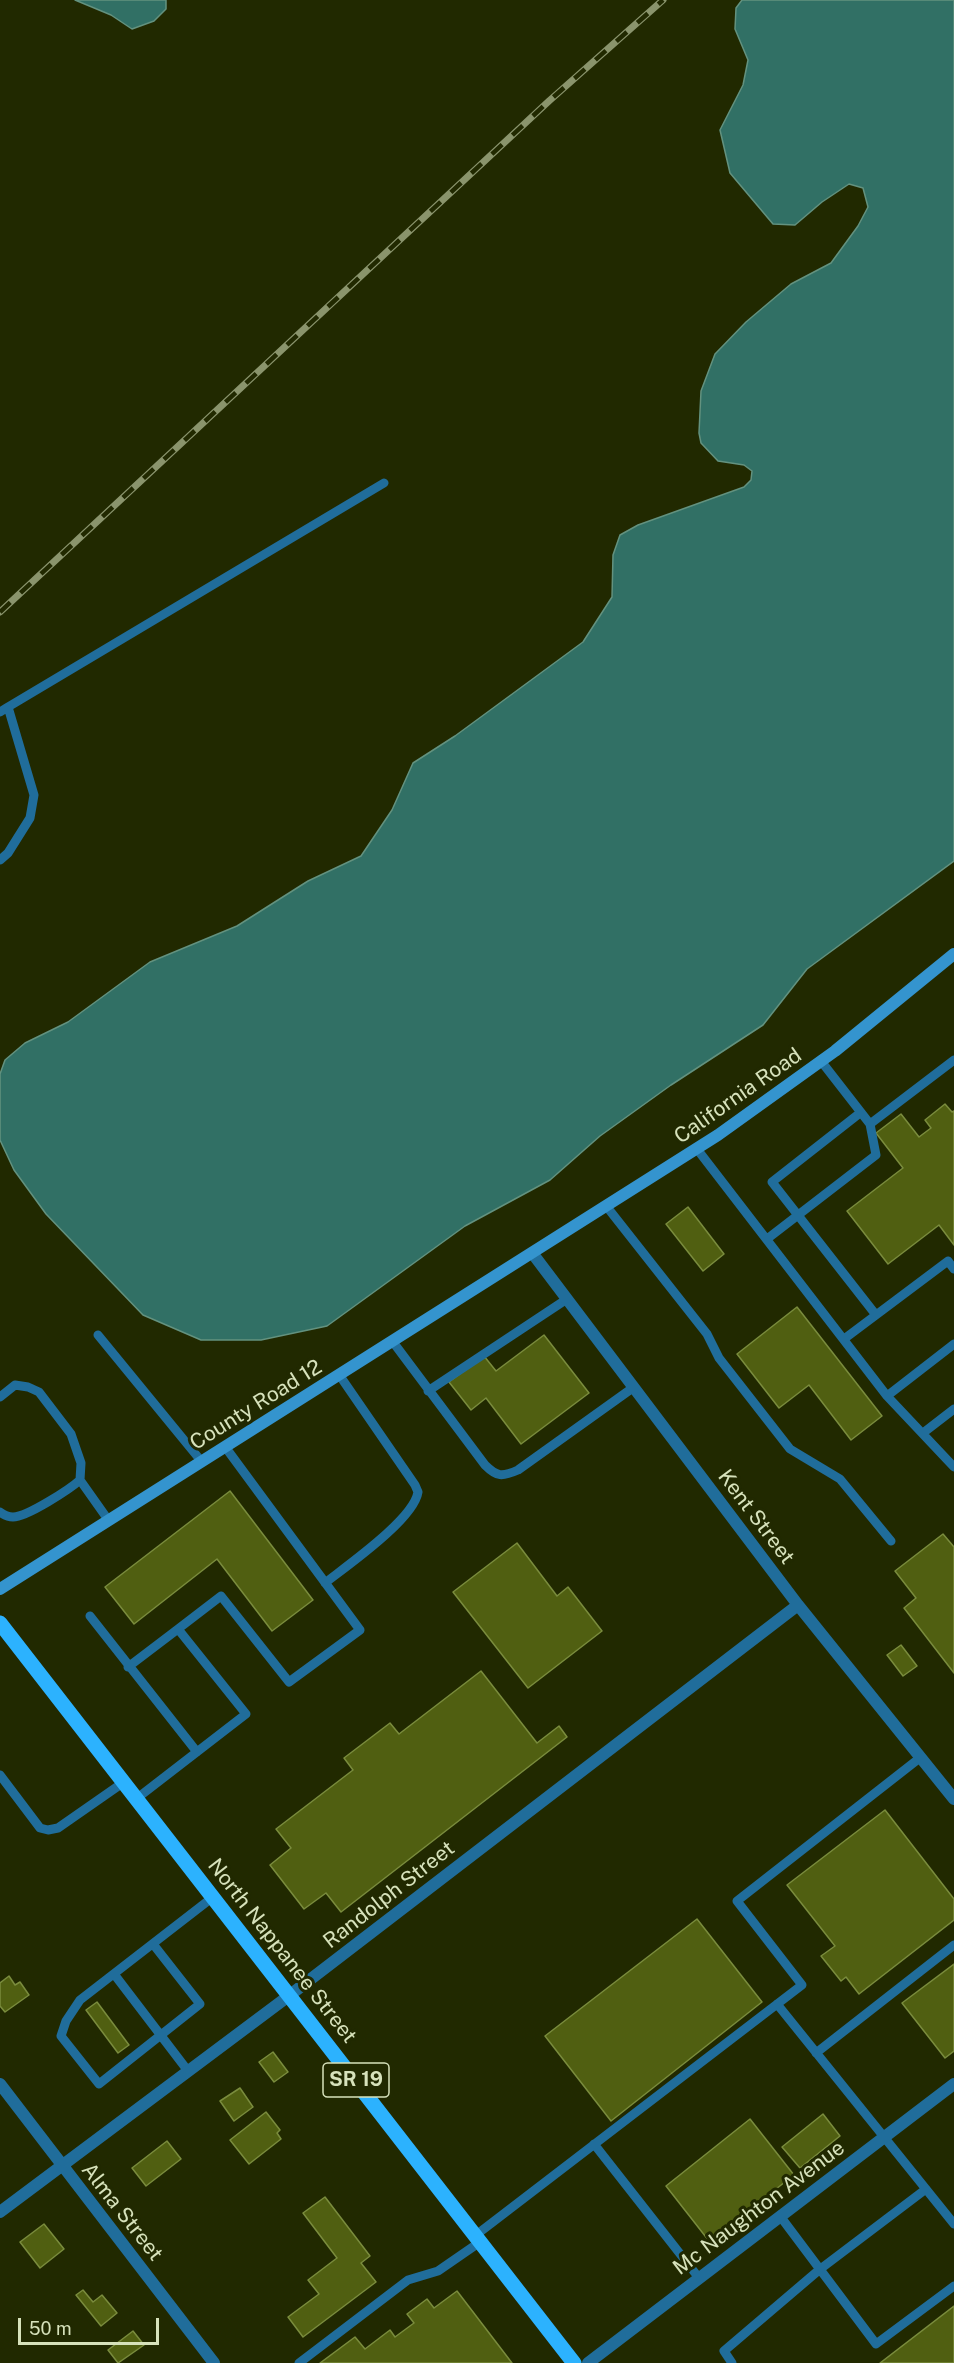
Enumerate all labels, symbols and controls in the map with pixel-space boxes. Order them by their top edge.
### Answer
street label: California Road [670,1043,806,1149]
street label: County Road 12 [185,1354,327,1456]
street label: Kent Street [712,1465,800,1569]
street label: Randolph Street [318,1836,460,1954]
street label: North Nappanee Street [202,1854,362,2048]
road number: SR 19 [323,2063,389,2097]
street label: Mc Naughton Avenue [668,2135,850,2281]
street label: Alma Street [76,2158,168,2266]
scale bar [21,2306,162,2344]
text: 50 m [29,2318,72,2339]

